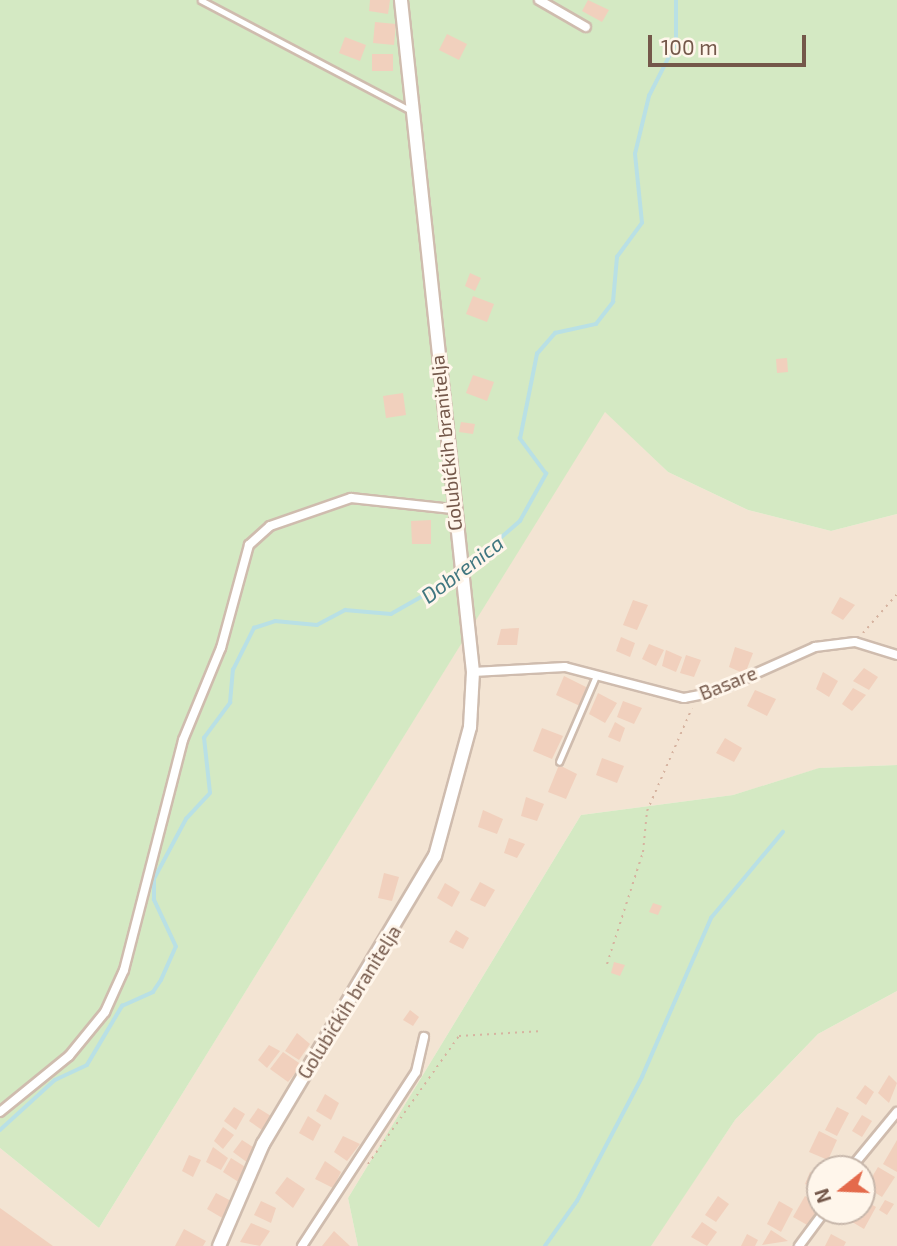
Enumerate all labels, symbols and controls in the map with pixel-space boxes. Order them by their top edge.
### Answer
scale bar [652,21,810,65]
text: 100 m [661,34,718,59]
street label: Golubićkih branitelja [425,354,467,532]
water label: Dobrenica [416,530,508,608]
street label: Basare [696,661,760,705]
street label: Golubićkih branitelja [293,921,405,1083]
north arrow [806,1155,876,1225]
text: N [809,1186,836,1206]

